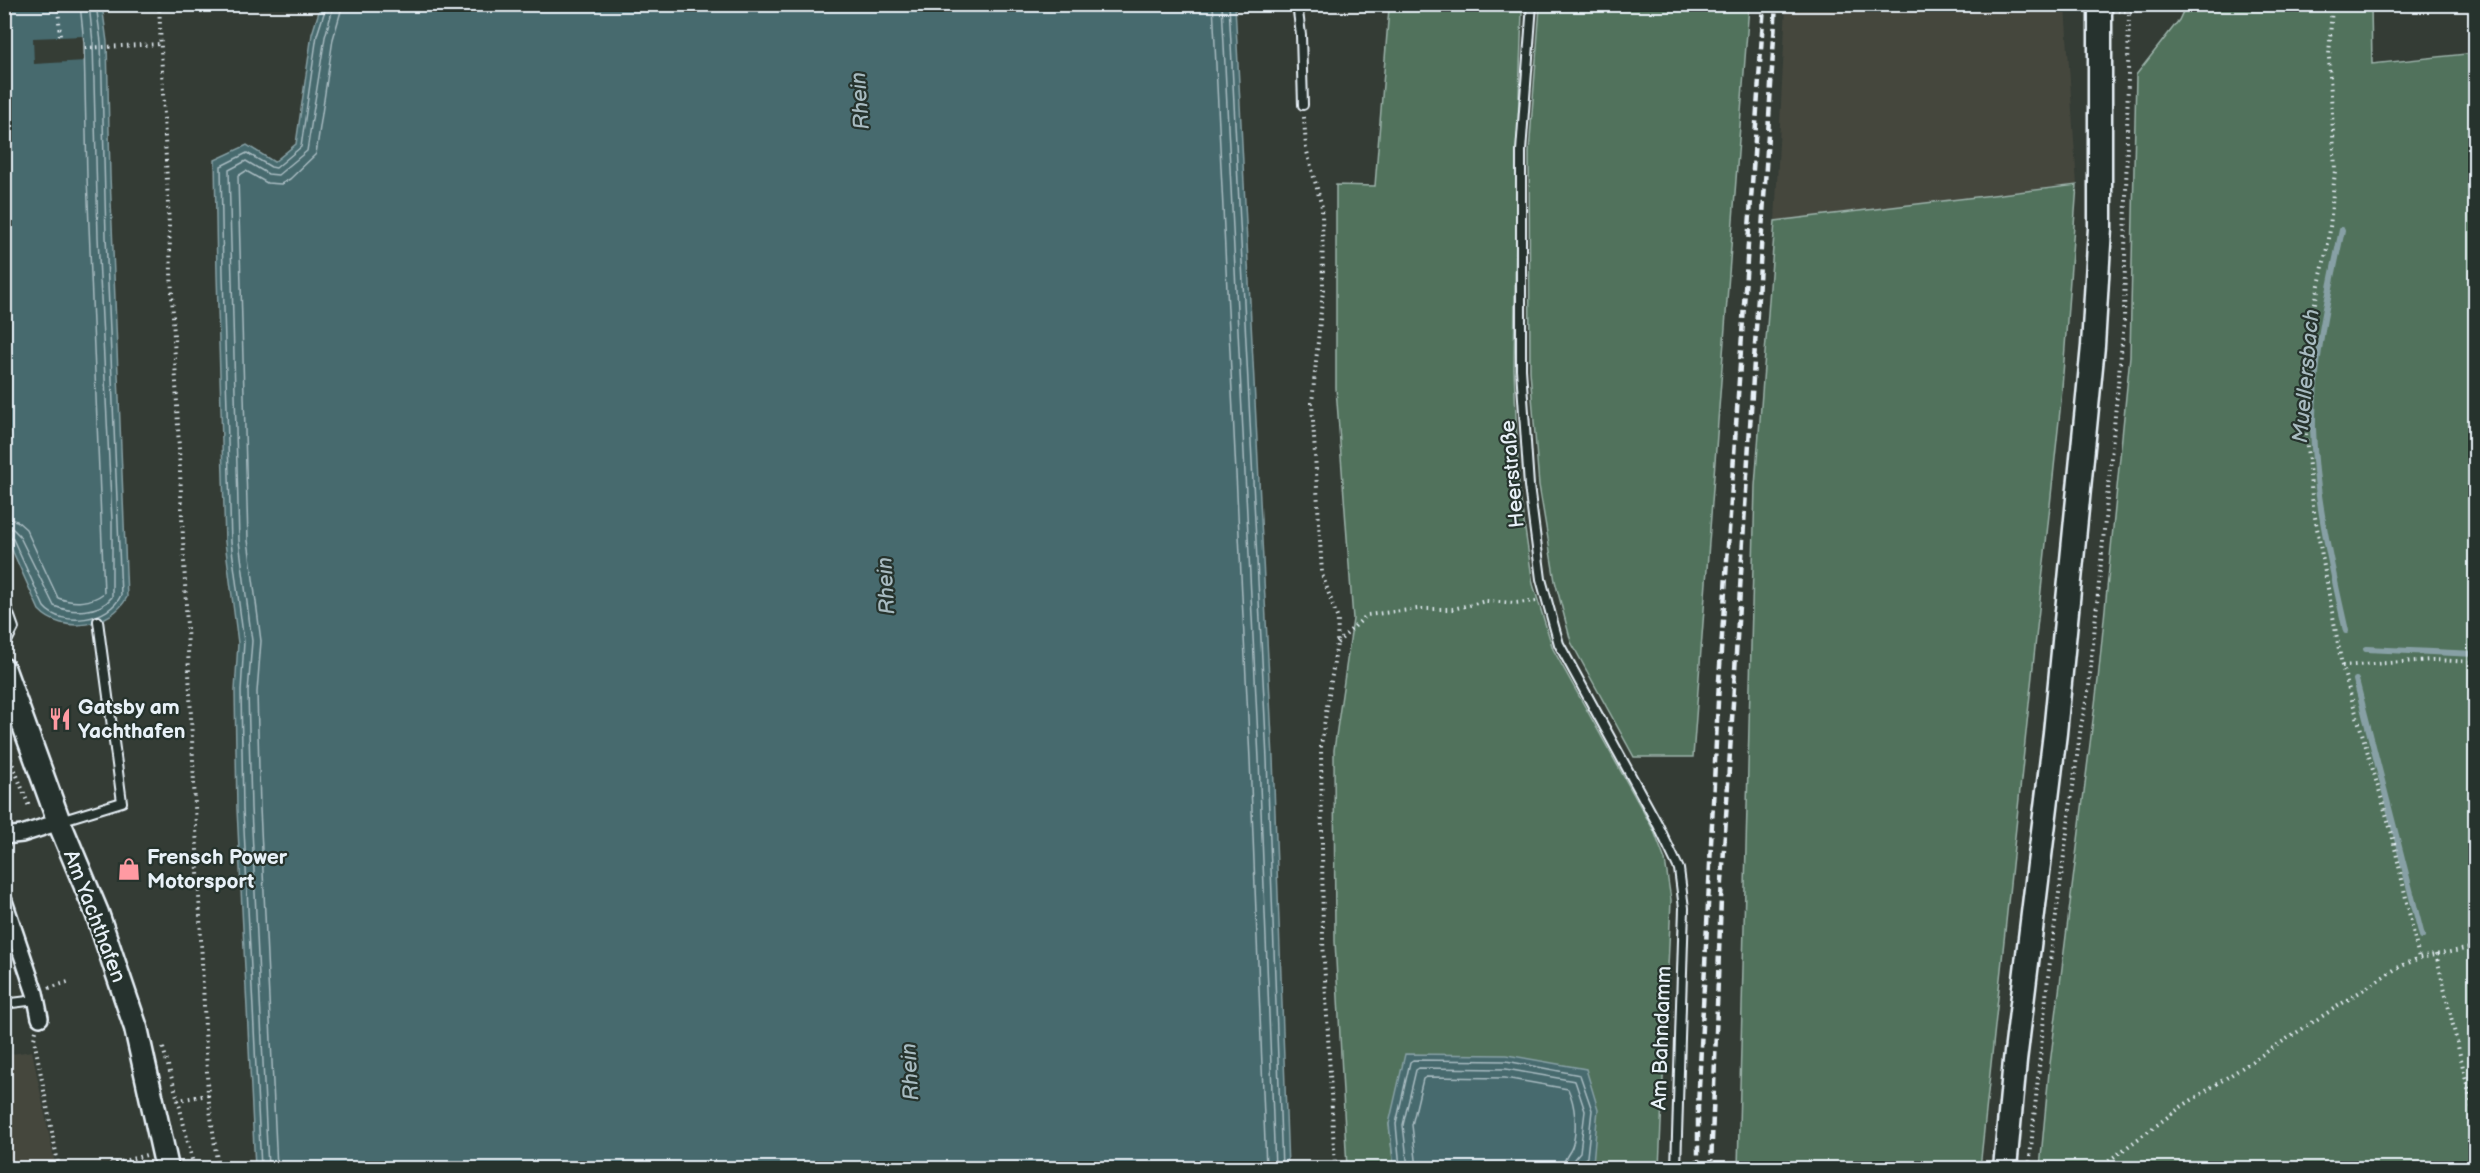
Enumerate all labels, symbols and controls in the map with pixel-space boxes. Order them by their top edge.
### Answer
water label: Rhein [845,71,876,131]
water label: Muellersbach [2287,308,2326,444]
street label: Heerstraße [1495,419,1530,529]
water label: Rhein [872,556,901,615]
place label: Gatsby am Yachthafen [78,695,185,744]
restaurant icon: Gatsby am Yachthafen [47,706,73,732]
place label: Frensch Power Motorsport [147,845,288,894]
street label: Am Yachthafen [58,847,131,986]
shop icon: Frensch Power Motorsport [116,856,142,882]
street label: Am Bahndamm [1646,966,1677,1111]
water label: Rhein [896,1042,925,1101]

